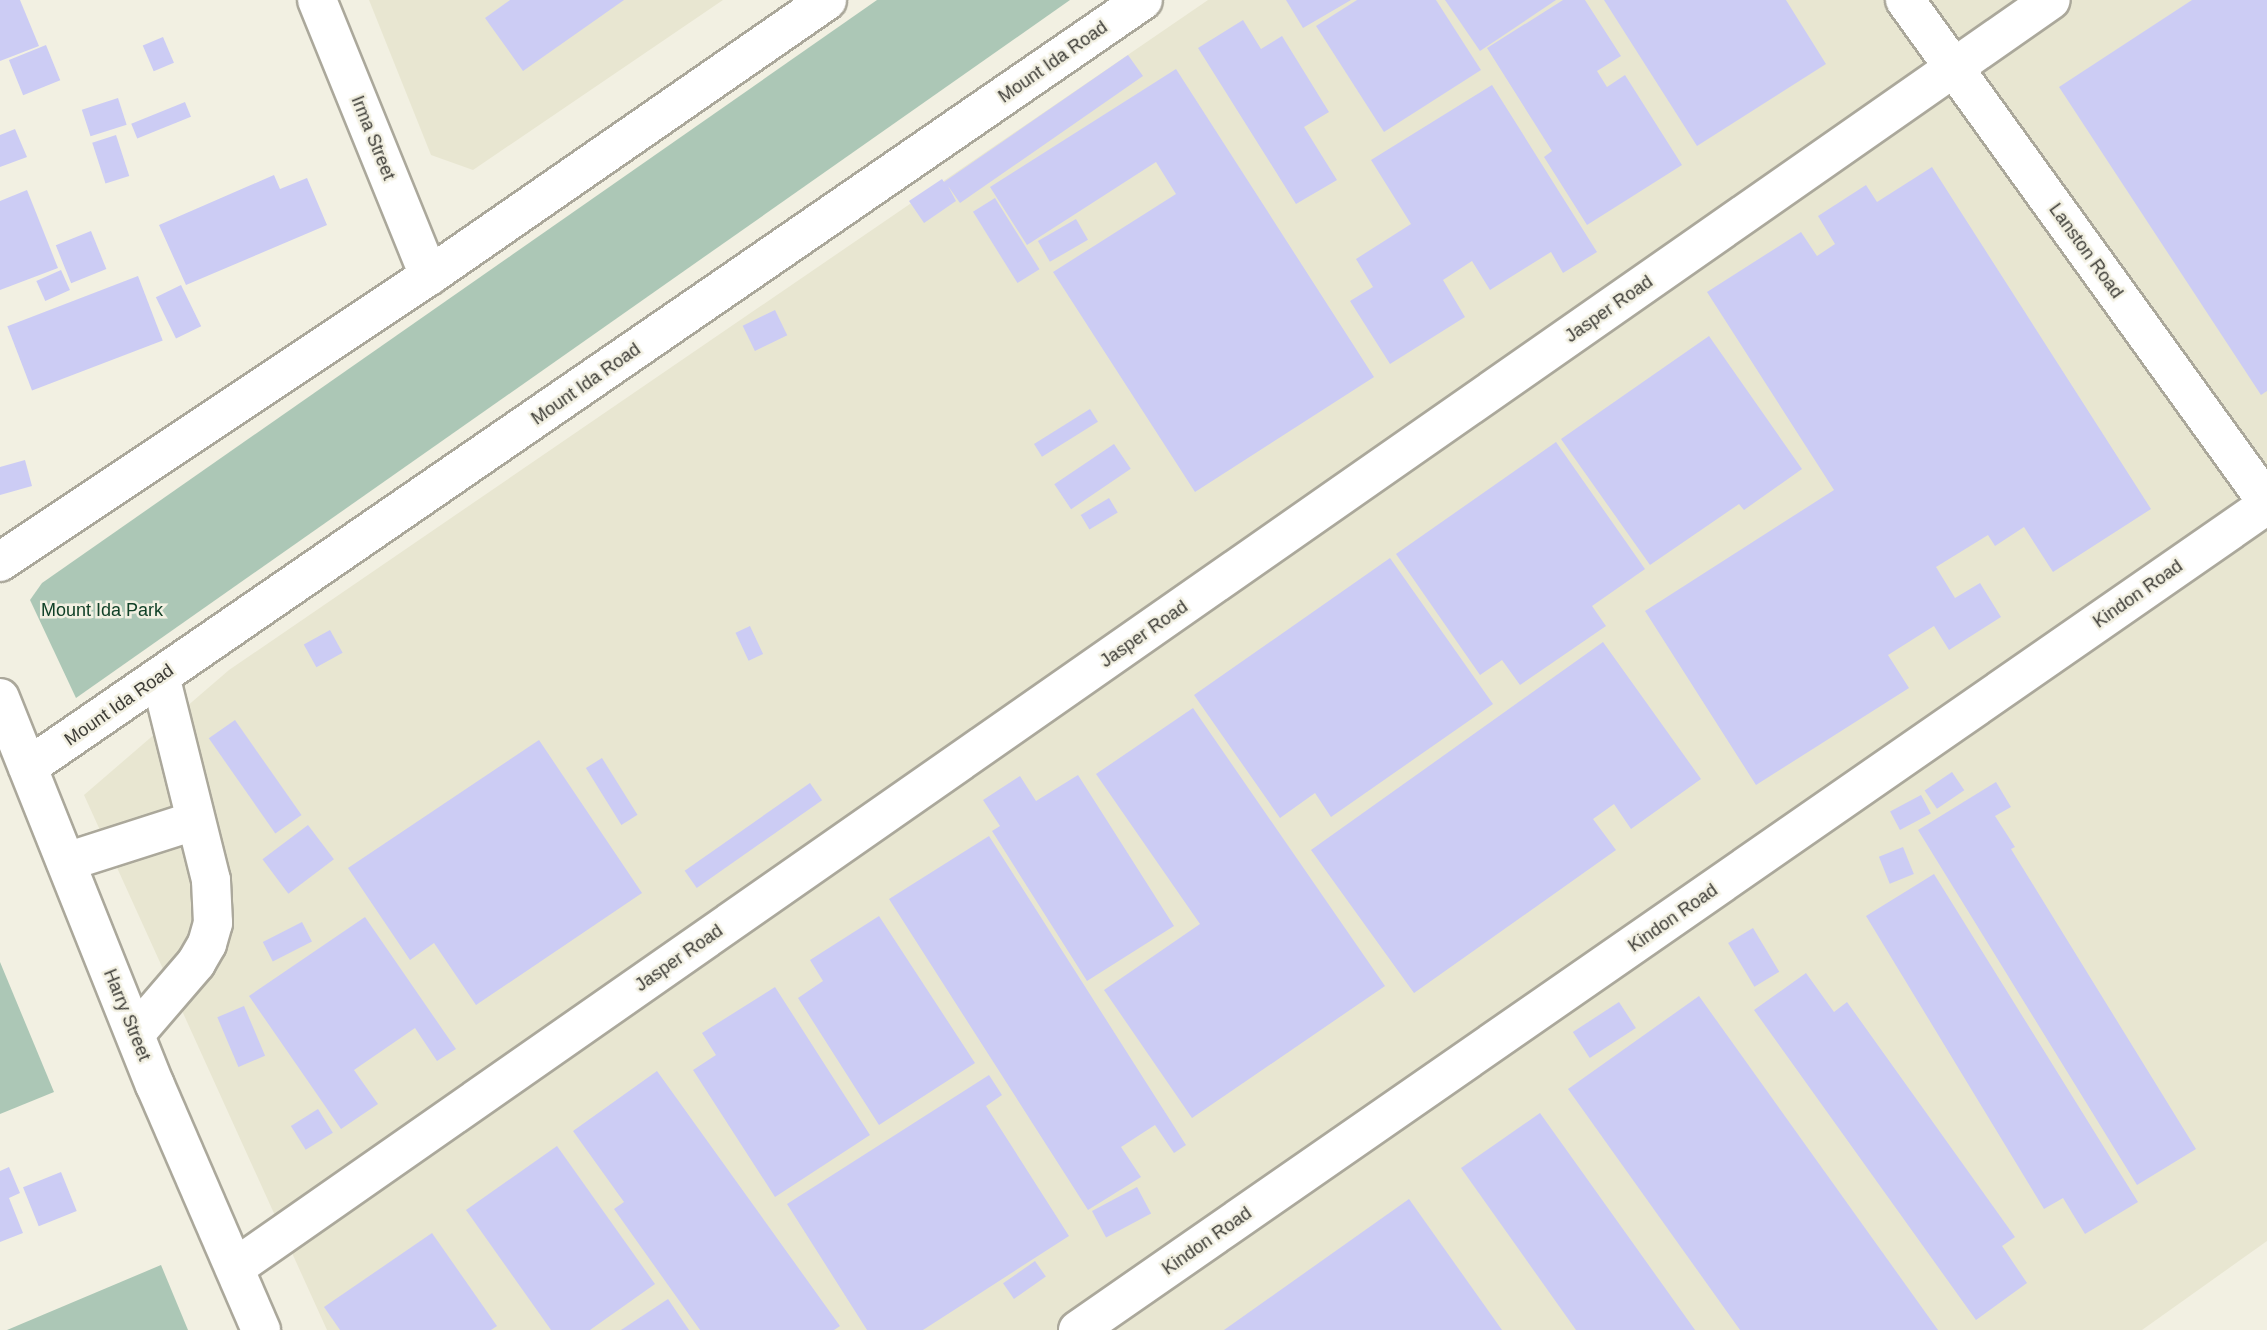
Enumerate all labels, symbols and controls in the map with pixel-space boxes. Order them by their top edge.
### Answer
street label: Mount Ida Road [994,16,1112,108]
street label: Irma Street [346,93,400,183]
street label: Lanston Road [2044,199,2128,303]
street label: Jasper Road [1561,271,1657,347]
street label: Mount Ida Road [527,338,645,430]
street label: Kindon Road [2089,555,2187,633]
street label: Jasper Road [1096,596,1192,672]
park label: Mount Ida Park [41,599,163,621]
street label: Mount Ida Road [60,659,178,751]
street label: Kindon Road [1624,879,1722,957]
street label: Jasper Road [631,920,727,996]
street label: Harry Street [99,966,155,1064]
street label: Kindon Road [1158,1202,1256,1280]

